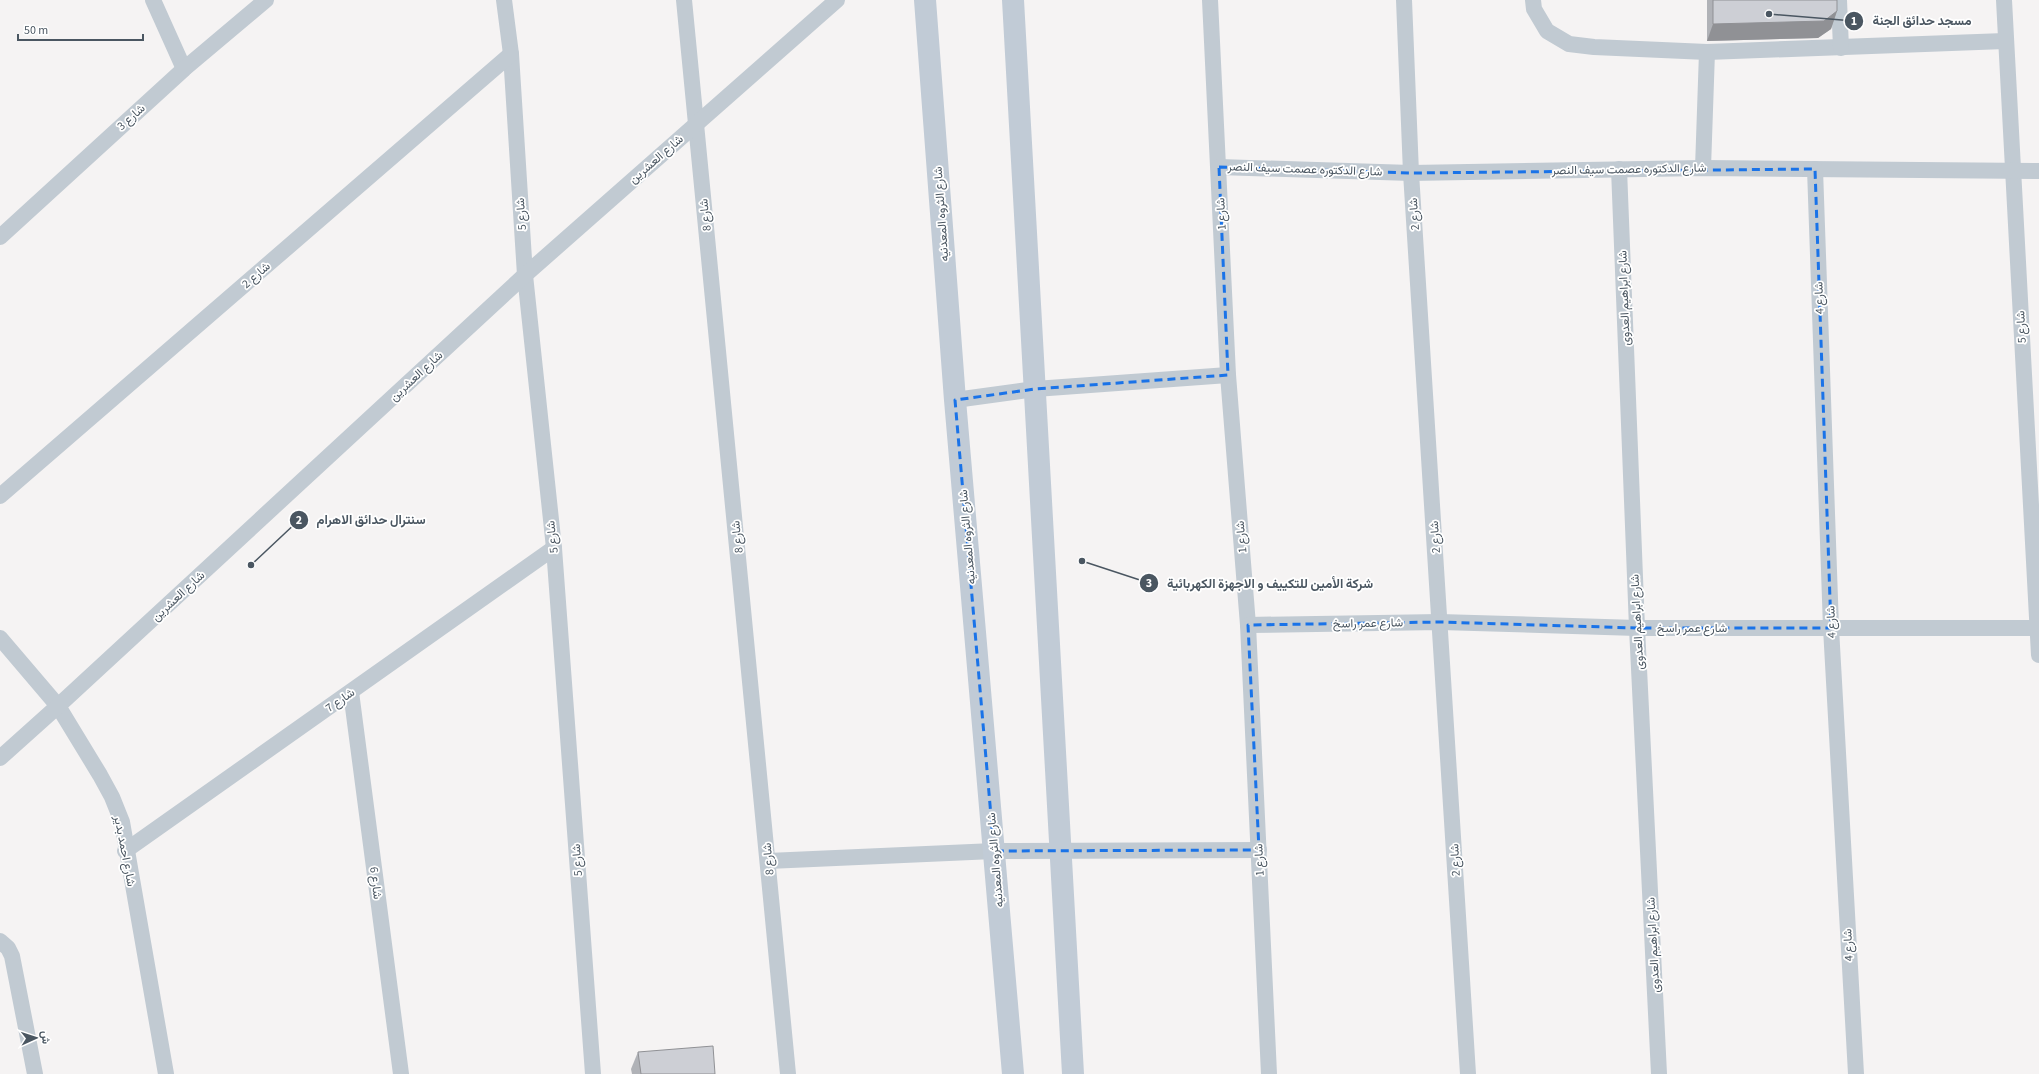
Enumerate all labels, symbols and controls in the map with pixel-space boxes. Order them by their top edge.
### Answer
callout: مسجد حدائق الجنة [1844,8,1979,33]
text: مسجد حدائق الجنة [1872,12,1972,30]
text: 1 [1851,13,1857,30]
scale bar [18,16,143,42]
text: 50 m [24,22,48,39]
street label: شارع 3 [114,100,149,135]
street label: شارع العشرين [625,131,687,188]
street label: شارع الدكتوره عصمت سيف النصر [1226,158,1383,181]
street label: شارع الدكتوره عصمت سيف النصر [1550,160,1707,179]
street label: شارع الثروه المعدنيه [930,166,953,262]
street label: شارع 5 [512,197,531,231]
street label: شارع 1 [1212,197,1231,231]
street label: شارع 2 [1405,197,1424,231]
street label: شارع 8 [695,198,716,232]
street label: شارع ابراهيم العدوى [1614,250,1635,346]
street label: شارع 2 [238,258,274,292]
street label: شارع 4 [1810,281,1829,315]
street label: شارع 5 [2012,310,2031,344]
street label: شارع العشرين [386,347,447,406]
street label: شارع الثروه المعدنيه [955,489,980,585]
callout: سنترال حدائق الاهرام [289,507,434,532]
text: سنترال حدائق الاهرام [316,511,426,529]
text: 2 [296,512,302,529]
street label: شارع 5 [542,520,563,554]
street label: شارع 8 [727,520,748,554]
street label: شارع 1 [1232,520,1251,554]
street label: شارع 2 [1426,520,1445,554]
street label: شارع العشرين [148,567,209,626]
callout: شركة الأمين للتكييف و الاجهزة الكهربائية [1139,570,1381,595]
street label: شارع ابراهيم العدوى [1627,574,1648,670]
text: 3 [1146,575,1152,592]
text: شركة الأمين للتكييف و الاجهزة الكهربائية [1167,575,1373,593]
street label: شارع 4 [1822,605,1841,639]
street label: شارع عمر راسخ [1333,614,1403,633]
street label: شارع عمر راسخ [1657,620,1727,637]
street label: شارع 7 [322,684,358,717]
street label: شارع الثروه المعدنيه [983,812,1008,908]
street label: شارع احمد بدير [109,813,140,888]
street label: شارع 8 [759,842,778,876]
street label: شارع 5 [568,843,587,877]
street label: شارع 1 [1250,843,1269,877]
street label: شارع 2 [1446,843,1465,877]
street label: شارع 6 [365,866,386,900]
street label: شارع ابراهيم العدوى [1643,897,1664,993]
street label: شارع 4 [1839,928,1858,962]
north arrow [16,1018,56,1058]
text: ش [38,1031,53,1044]

